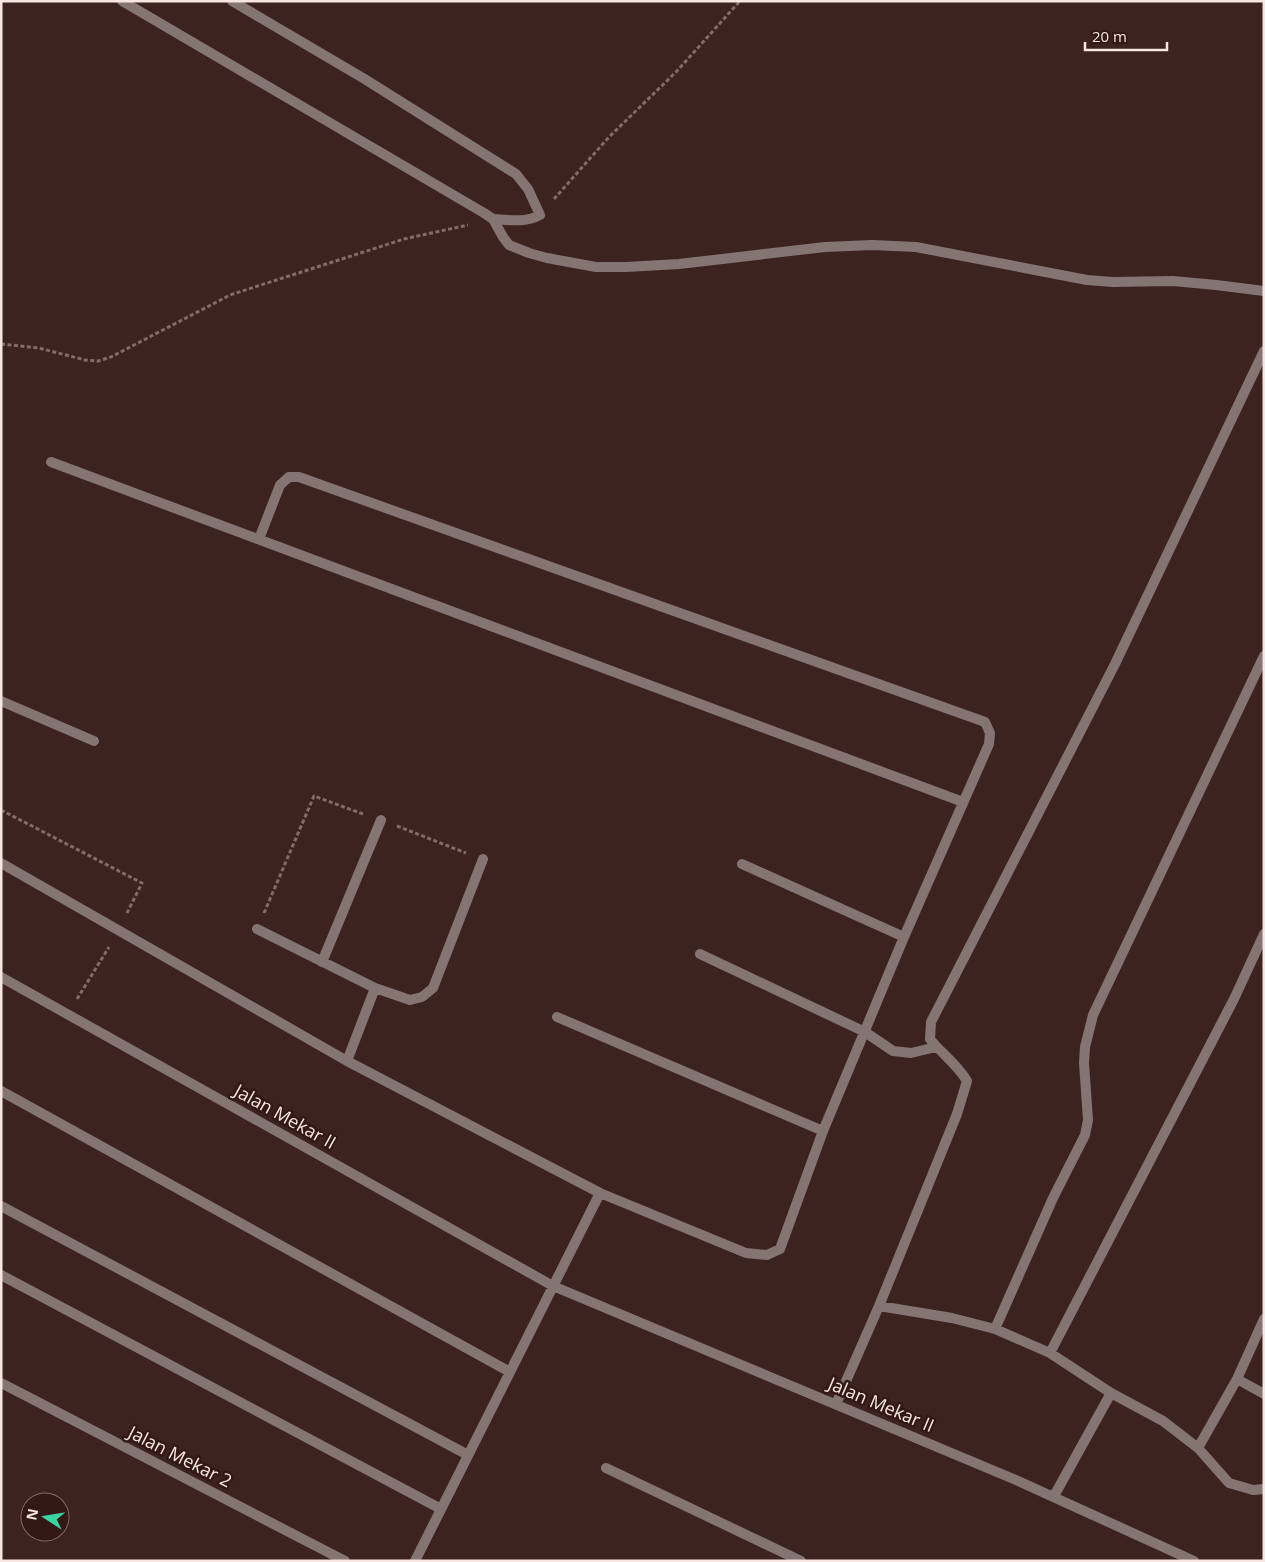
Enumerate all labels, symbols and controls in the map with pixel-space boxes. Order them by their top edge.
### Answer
scale bar [1085,20,1168,52]
text: 20 m [1092,26,1127,46]
street label: Jalan Mekar II [229,1077,341,1154]
street label: Jalan Mekar II [823,1370,938,1437]
street label: Jalan Mekar 2 [123,1419,236,1492]
north arrow [20,1492,70,1542]
text: N [21,1507,42,1522]

